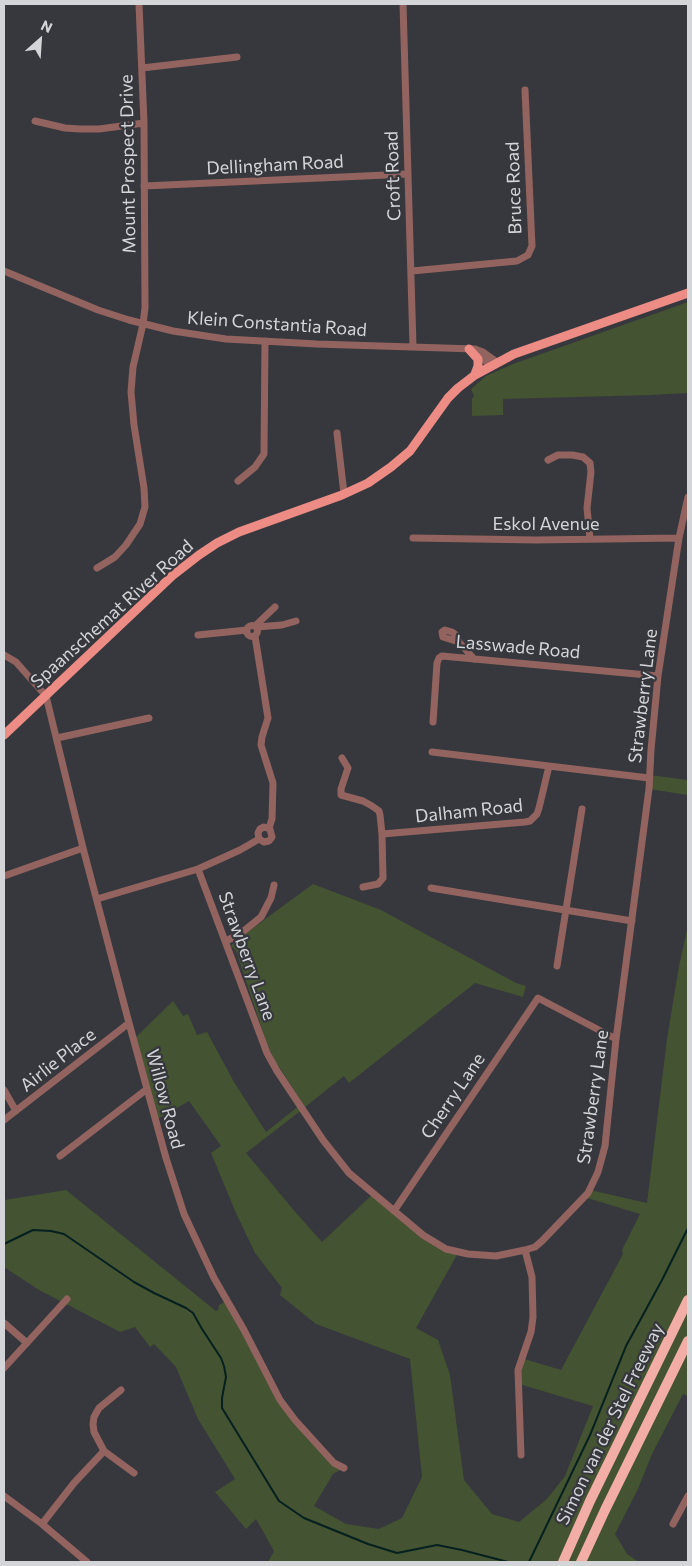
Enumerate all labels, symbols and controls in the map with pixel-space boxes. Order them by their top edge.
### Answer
north arrow [15,15,65,65]
text: N [38,16,55,36]
street label: Mount Prospect Drive [116,74,140,254]
street label: Croft Road [381,131,405,221]
street label: Bruce Road [502,141,526,235]
street label: Dellingham Road [206,151,344,179]
street label: Klein Constantia Road [186,307,368,341]
street label: Eskol Avenue [493,513,599,535]
street label: Spaanschemat River Road [26,535,198,693]
street label: Strawberry Lane [624,628,662,764]
street label: Lasswade Road [455,631,581,663]
street label: Dalham Road [414,795,524,827]
street label: Strawberry Lane [214,889,280,1023]
street label: Airlie Place [16,1024,100,1096]
street label: Strawberry Lane [573,1029,613,1165]
street label: Willow Road [141,1047,189,1151]
street label: Cherry Lane [416,1049,490,1143]
street label: Simon van der Stel Freeway [552,1320,668,1528]

